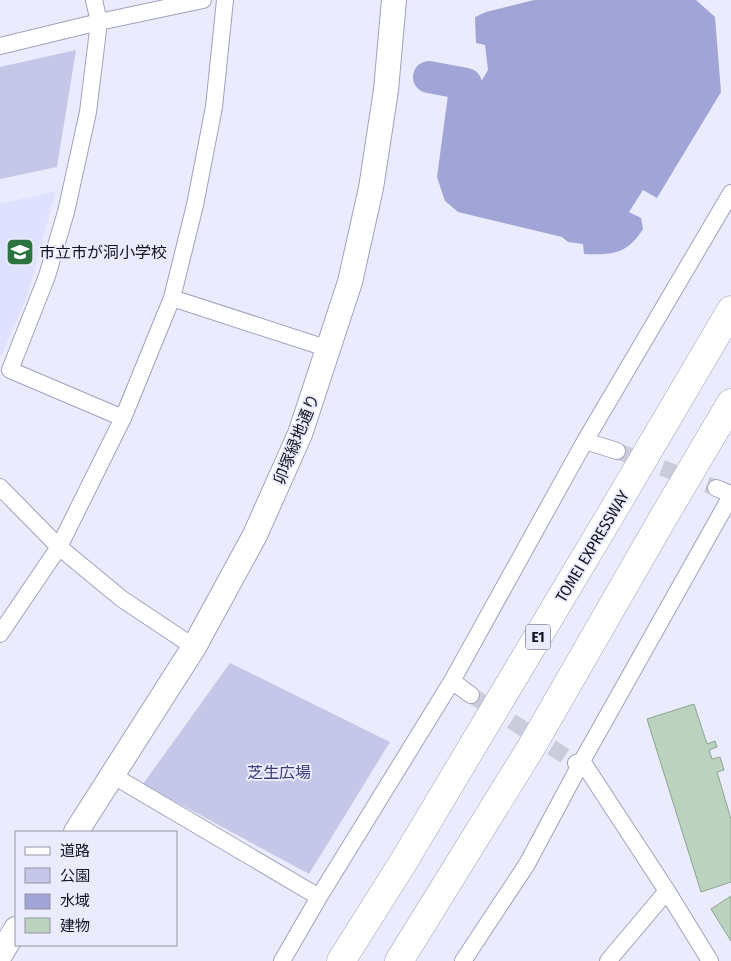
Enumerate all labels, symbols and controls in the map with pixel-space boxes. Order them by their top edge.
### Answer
school or university icon: 市立市が洞小学校 [5,237,35,267]
place label: 市立市が洞小学校 [39,243,167,262]
street label: 卯塚緑地通り [270,391,323,487]
street label: TOMEI EXPRESSWAY [552,487,633,605]
road number: E1 [526,624,550,650]
park label: 芝生広場 [247,763,311,782]
legend [15,831,178,946]
text: 道路 [60,842,90,860]
text: 公園 [60,867,90,885]
text: 水域 [60,892,90,910]
text: 建物 [60,917,90,935]

